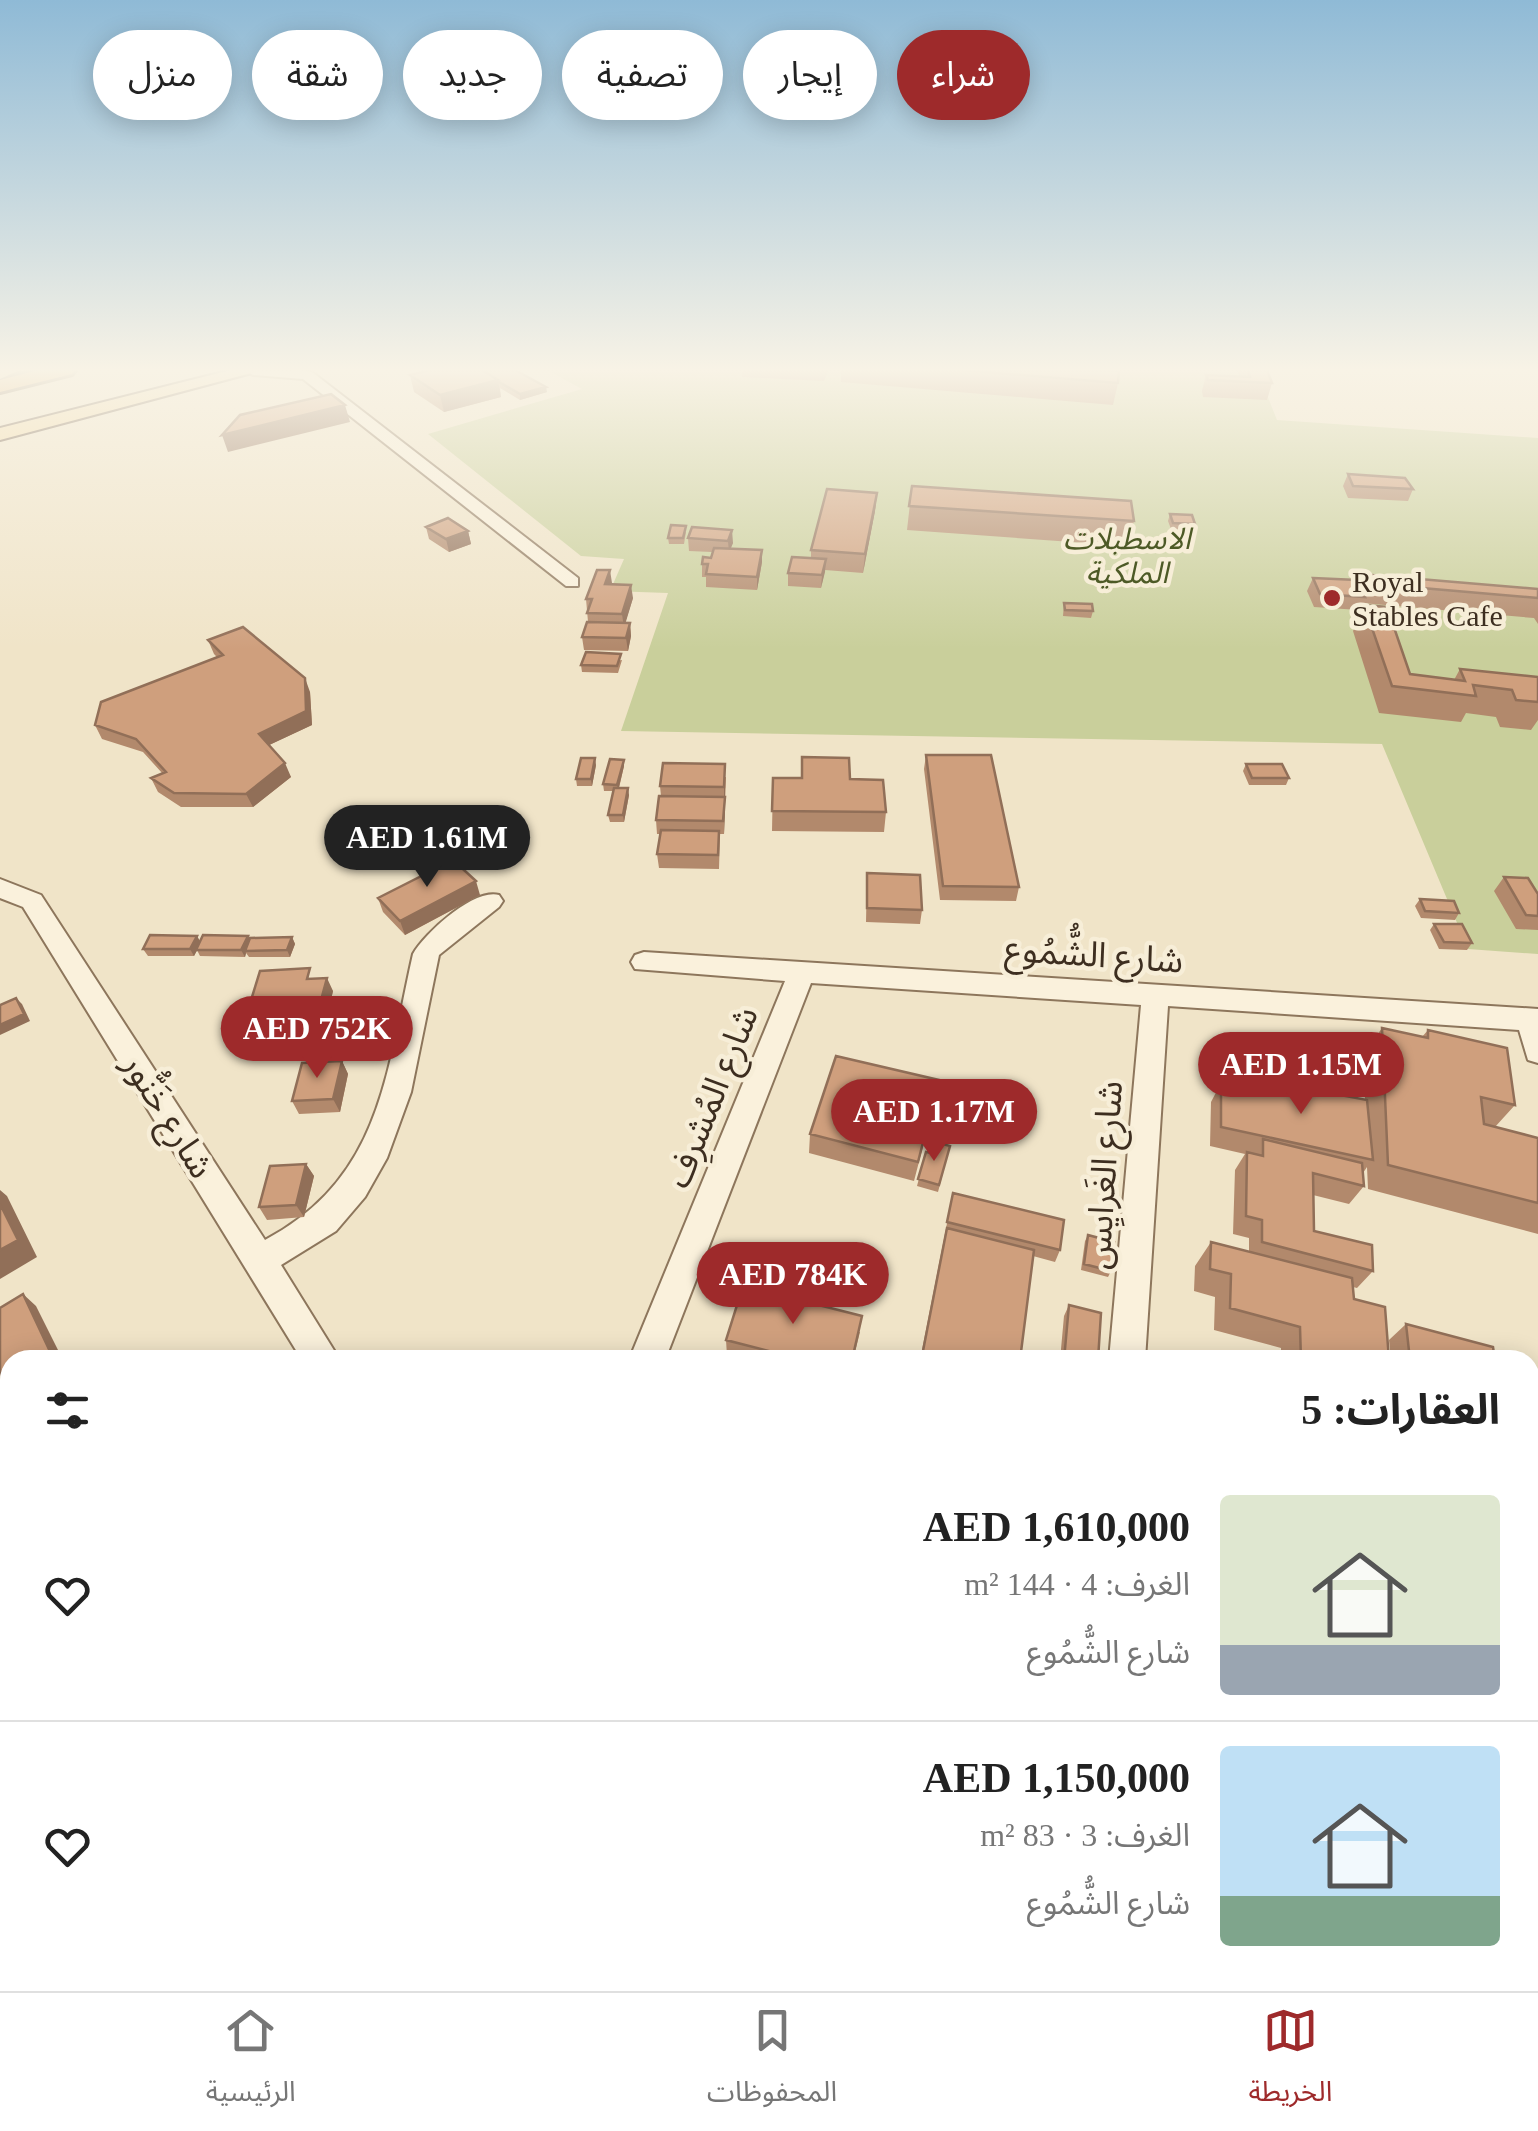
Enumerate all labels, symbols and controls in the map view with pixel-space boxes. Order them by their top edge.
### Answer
chip: منزل [93,30,232,120]
chip: شقة [252,30,383,120]
chip: جديد [403,30,542,120]
chip: تصفية [562,30,723,120]
chip: إيجار [743,30,877,120]
chip: شراء [897,30,1030,120]
park label: الاسطبلات الملكية [1063,522,1194,589]
place label: Royal Stables Cafe [1352,565,1503,632]
marker: Royal Stables Cafe [1321,587,1343,609]
pin: AED 1.61M [313,805,541,890]
text: AED 1.61M [346,819,508,855]
street label: شارع الشُّمُوع [1003,918,1185,987]
pin: AED 752K [214,996,420,1081]
street label: شارع المُشرِف [658,1001,772,1195]
text: AED 752K [243,1010,391,1046]
pin: AED 1.15M [1187,1032,1415,1117]
street label: شارع خَنُّور [109,1043,226,1188]
text: AED 1.15M [1220,1046,1382,1082]
pin: AED 1.17M [820,1079,1048,1164]
street label: شارع الغَرايِس [1078,1079,1136,1271]
text: AED 1.17M [853,1093,1015,1129]
pin: AED 784K [690,1242,896,1327]
text: AED 784K [719,1256,867,1292]
icon: filters [40,1383,95,1438]
text: العقارات: 5 [1301,1387,1500,1433]
text: AED 1,610,000 [923,1504,1190,1550]
icon: home [1300,1535,1420,1655]
text: الغرف: 4 · 144 m² [964,1566,1190,1602]
icon: heart [40,1568,95,1623]
text: شارع الشُّمُوع [1027,1634,1190,1670]
text: AED 1,150,000 [923,1755,1190,1801]
icon: home [1300,1786,1420,1906]
text: الغرف: 3 · 83 m² [980,1817,1190,1853]
icon: heart [40,1819,95,1874]
text: شارع الشُّمُوع [1027,1885,1190,1921]
tab: الرئيسية [206,2003,296,2122]
tab: المحفوظات [707,2003,837,2122]
tab: الخريطة [1248,2003,1332,2122]

